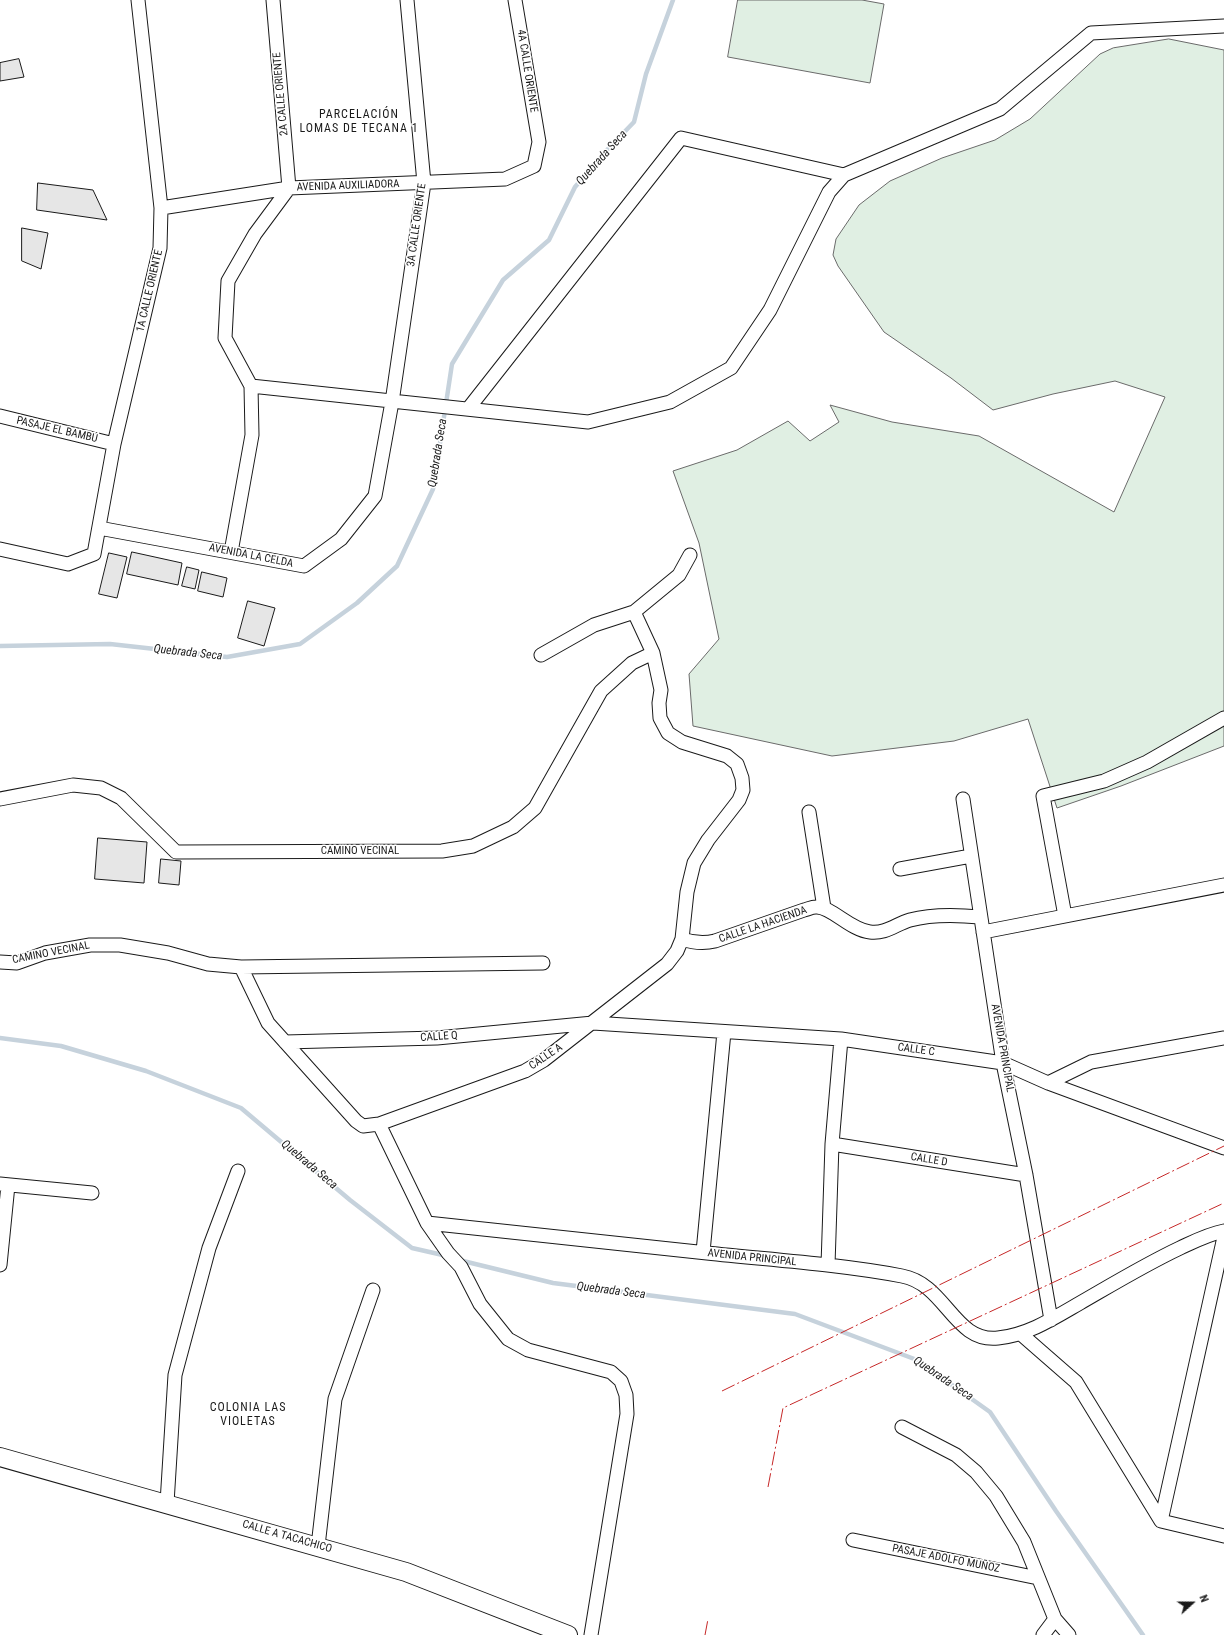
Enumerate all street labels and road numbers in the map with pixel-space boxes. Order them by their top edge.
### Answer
street label: 4A CALLE ORIENTE [514,29,540,113]
street label: 2A CALLE ORIENTE [271,52,291,136]
street label: AVENIDA AUXILIADORA [296,178,400,194]
street label: 3A CALLE ORIENTE [405,183,429,267]
street label: 1A CALLE ORIENTE [134,249,166,333]
street label: PASAJE EL BAMBÚ [15,414,99,446]
street label: AVENIDA LA CELDA [208,541,294,571]
street label: CAMINO VECINAL [321,844,399,858]
street label: CALLE LA HACIENDA [717,904,809,946]
street label: CAMINO VECINAL [11,939,91,967]
street label: AVENIDA PRINCIPAL [988,1003,1016,1093]
street label: CALLE Q [420,1029,458,1045]
street label: CALLE A [527,1041,565,1073]
street label: CALLE C [897,1041,935,1059]
street label: CALLE D [910,1151,948,1169]
street label: AVENIDA PRINCIPAL [707,1247,797,1269]
street label: CALLE A TACACHICO [241,1518,333,1556]
street label: PASAJE ADOLFO MUÑOZ [891,1542,1001,1576]

